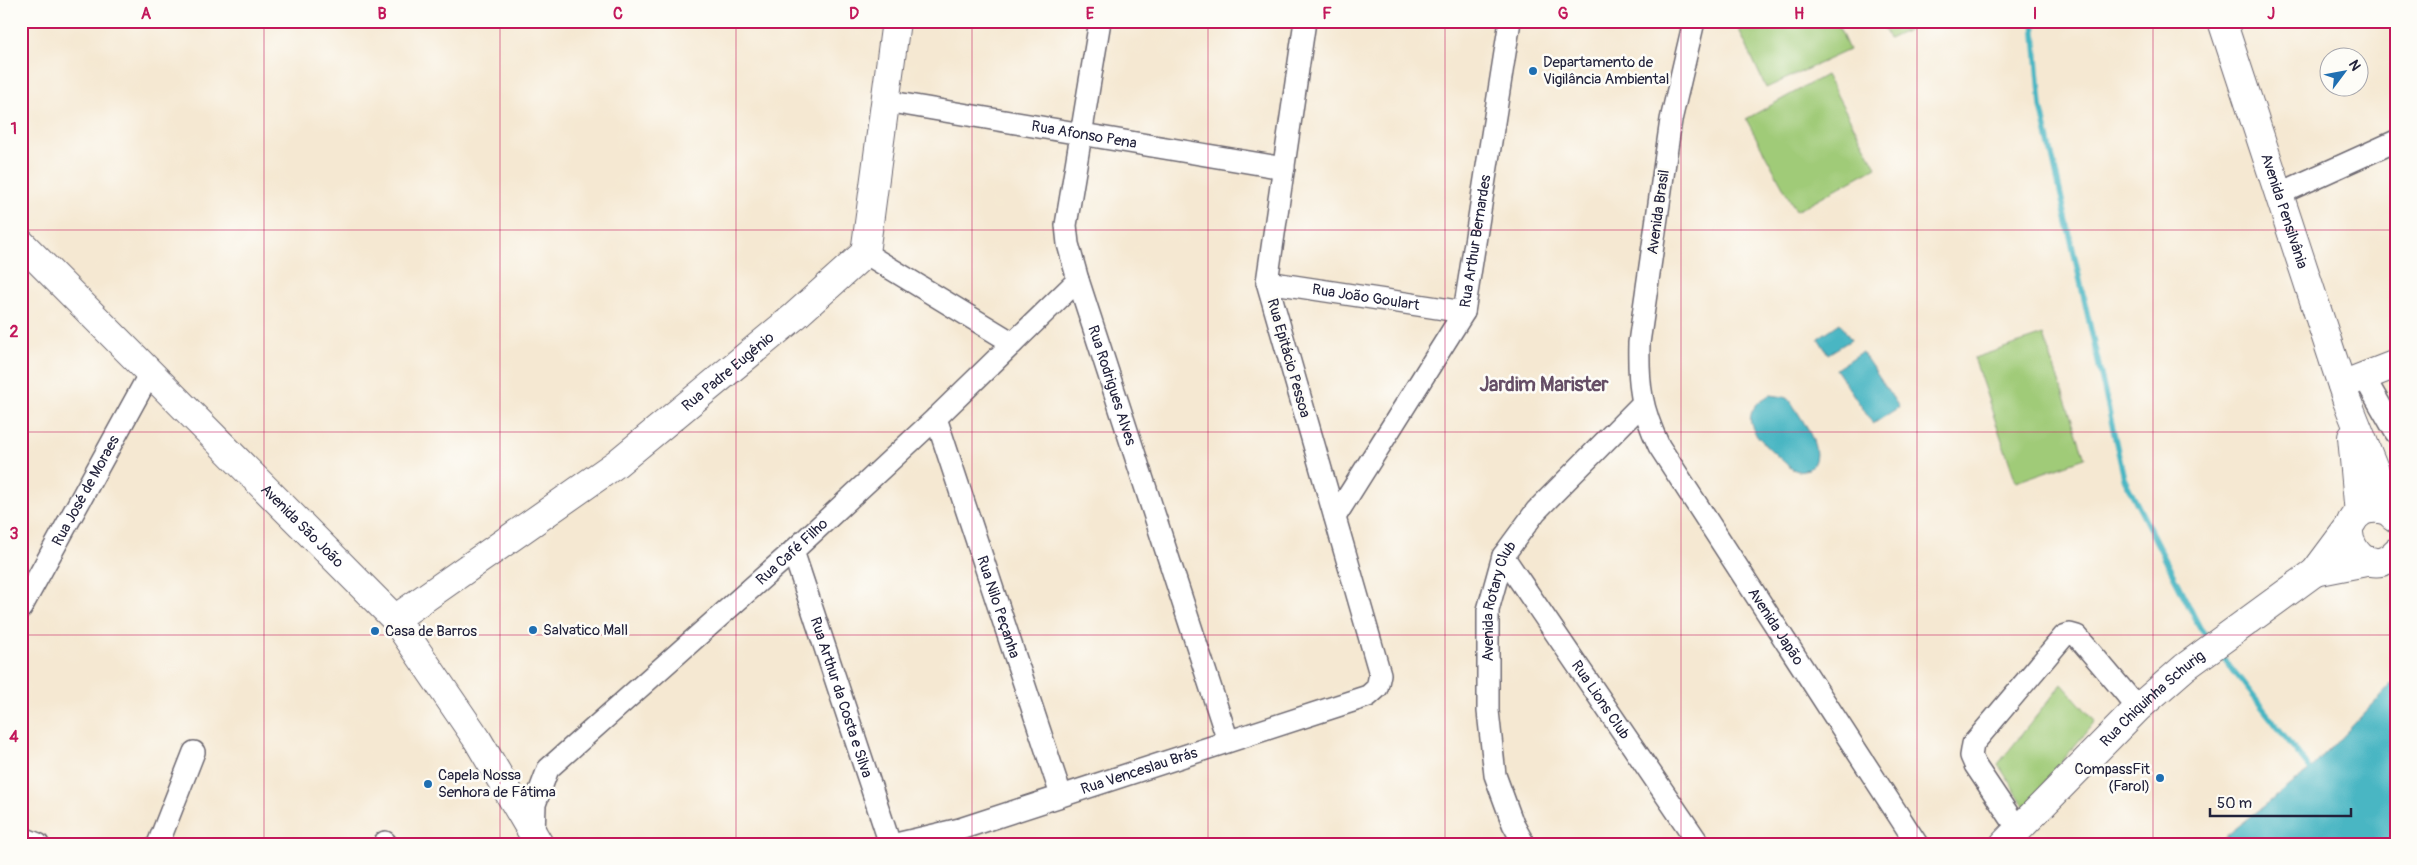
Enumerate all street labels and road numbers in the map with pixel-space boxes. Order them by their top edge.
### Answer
street label: Rua Afonso Pena [1030,117,1138,153]
street label: Avenida Pensilvânia [2256,151,2312,271]
street label: Avenida Brasil [1643,169,1674,256]
street label: Rua Arthur Bernardes [1456,173,1496,309]
street label: Rua João Goulart [1311,280,1422,315]
street label: Rua Epitácio Pessoa [1262,297,1315,420]
street label: Rua Rodrigues Alves [1083,323,1140,448]
street label: Rua Padre Eugênio [678,328,778,416]
street label: Rua José de Moraes [48,432,124,549]
street label: Avenida São João [256,480,348,572]
street label: Rua Café Filho [752,514,832,589]
street label: Avenida Rotary Club [1479,537,1521,661]
street label: Rua Nilo Peçanha [972,553,1024,661]
street label: Avenida Japão [1743,584,1808,669]
street label: Rua Arthur da Costa e Silva [805,615,876,780]
street label: Rua Chiquinha Schurig [2096,647,2209,751]
street label: Rua Lions Club [1567,657,1634,743]
street label: Rua Venceslau Brás [1078,743,1200,799]

